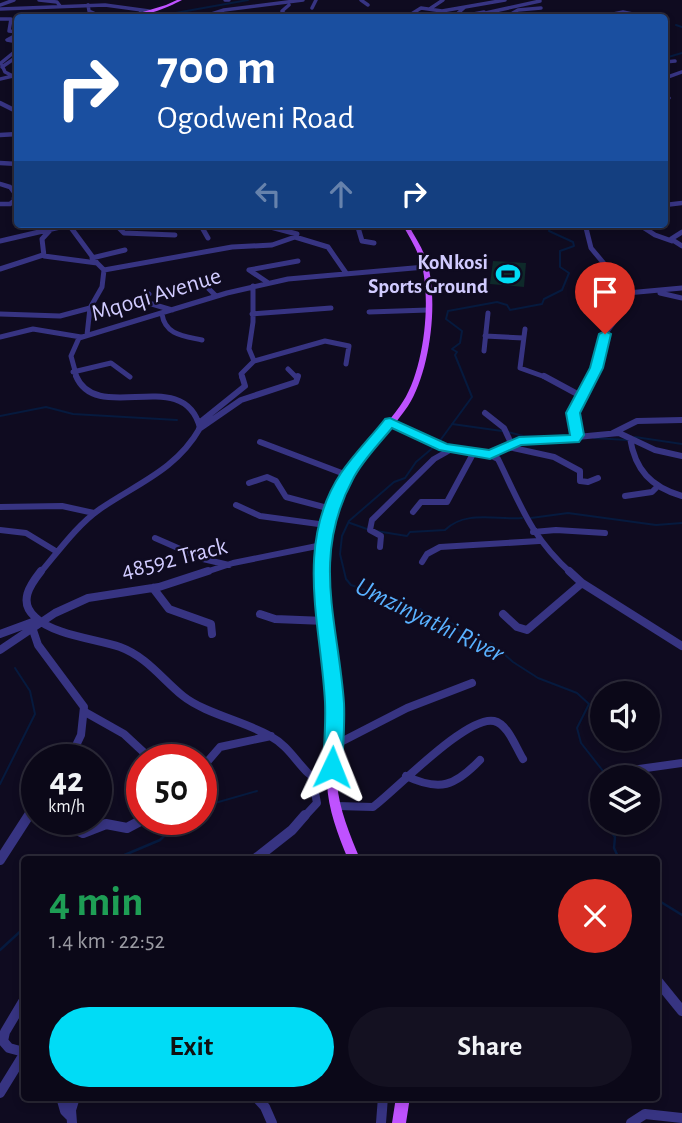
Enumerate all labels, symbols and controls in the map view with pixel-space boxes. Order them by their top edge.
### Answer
icon: right [42,42,133,133]
text: 700 m [157,44,276,93]
text: Ogodweni Road [157,102,354,134]
icon: left [249,175,287,213]
icon: ahead [322,175,360,213]
icon: right [395,175,433,213]
place label: KoNkosi Sports Ground [368,252,488,297]
sports icon: KoNkosi Sports Ground [494,260,522,288]
pin [575,262,635,334]
street label: Mqoqi Avenue [88,264,224,326]
icon: arrive [586,273,624,311]
street label: 48592 Track [119,534,230,584]
water label: Umzinyathi River [351,573,509,668]
map controls [590,681,660,835]
button: sound [590,681,660,751]
position arrow [295,730,369,804]
speed limit sign: 50 [126,744,217,835]
text: 42 [49,763,84,798]
button: layers [590,765,660,835]
text: km/h [48,798,85,816]
button: close [558,879,632,953]
text: 4 min [49,881,144,923]
text: 1.4 km · 22:52 [49,930,165,953]
button: Exit [49,1007,334,1087]
button: Share [348,1007,632,1087]

